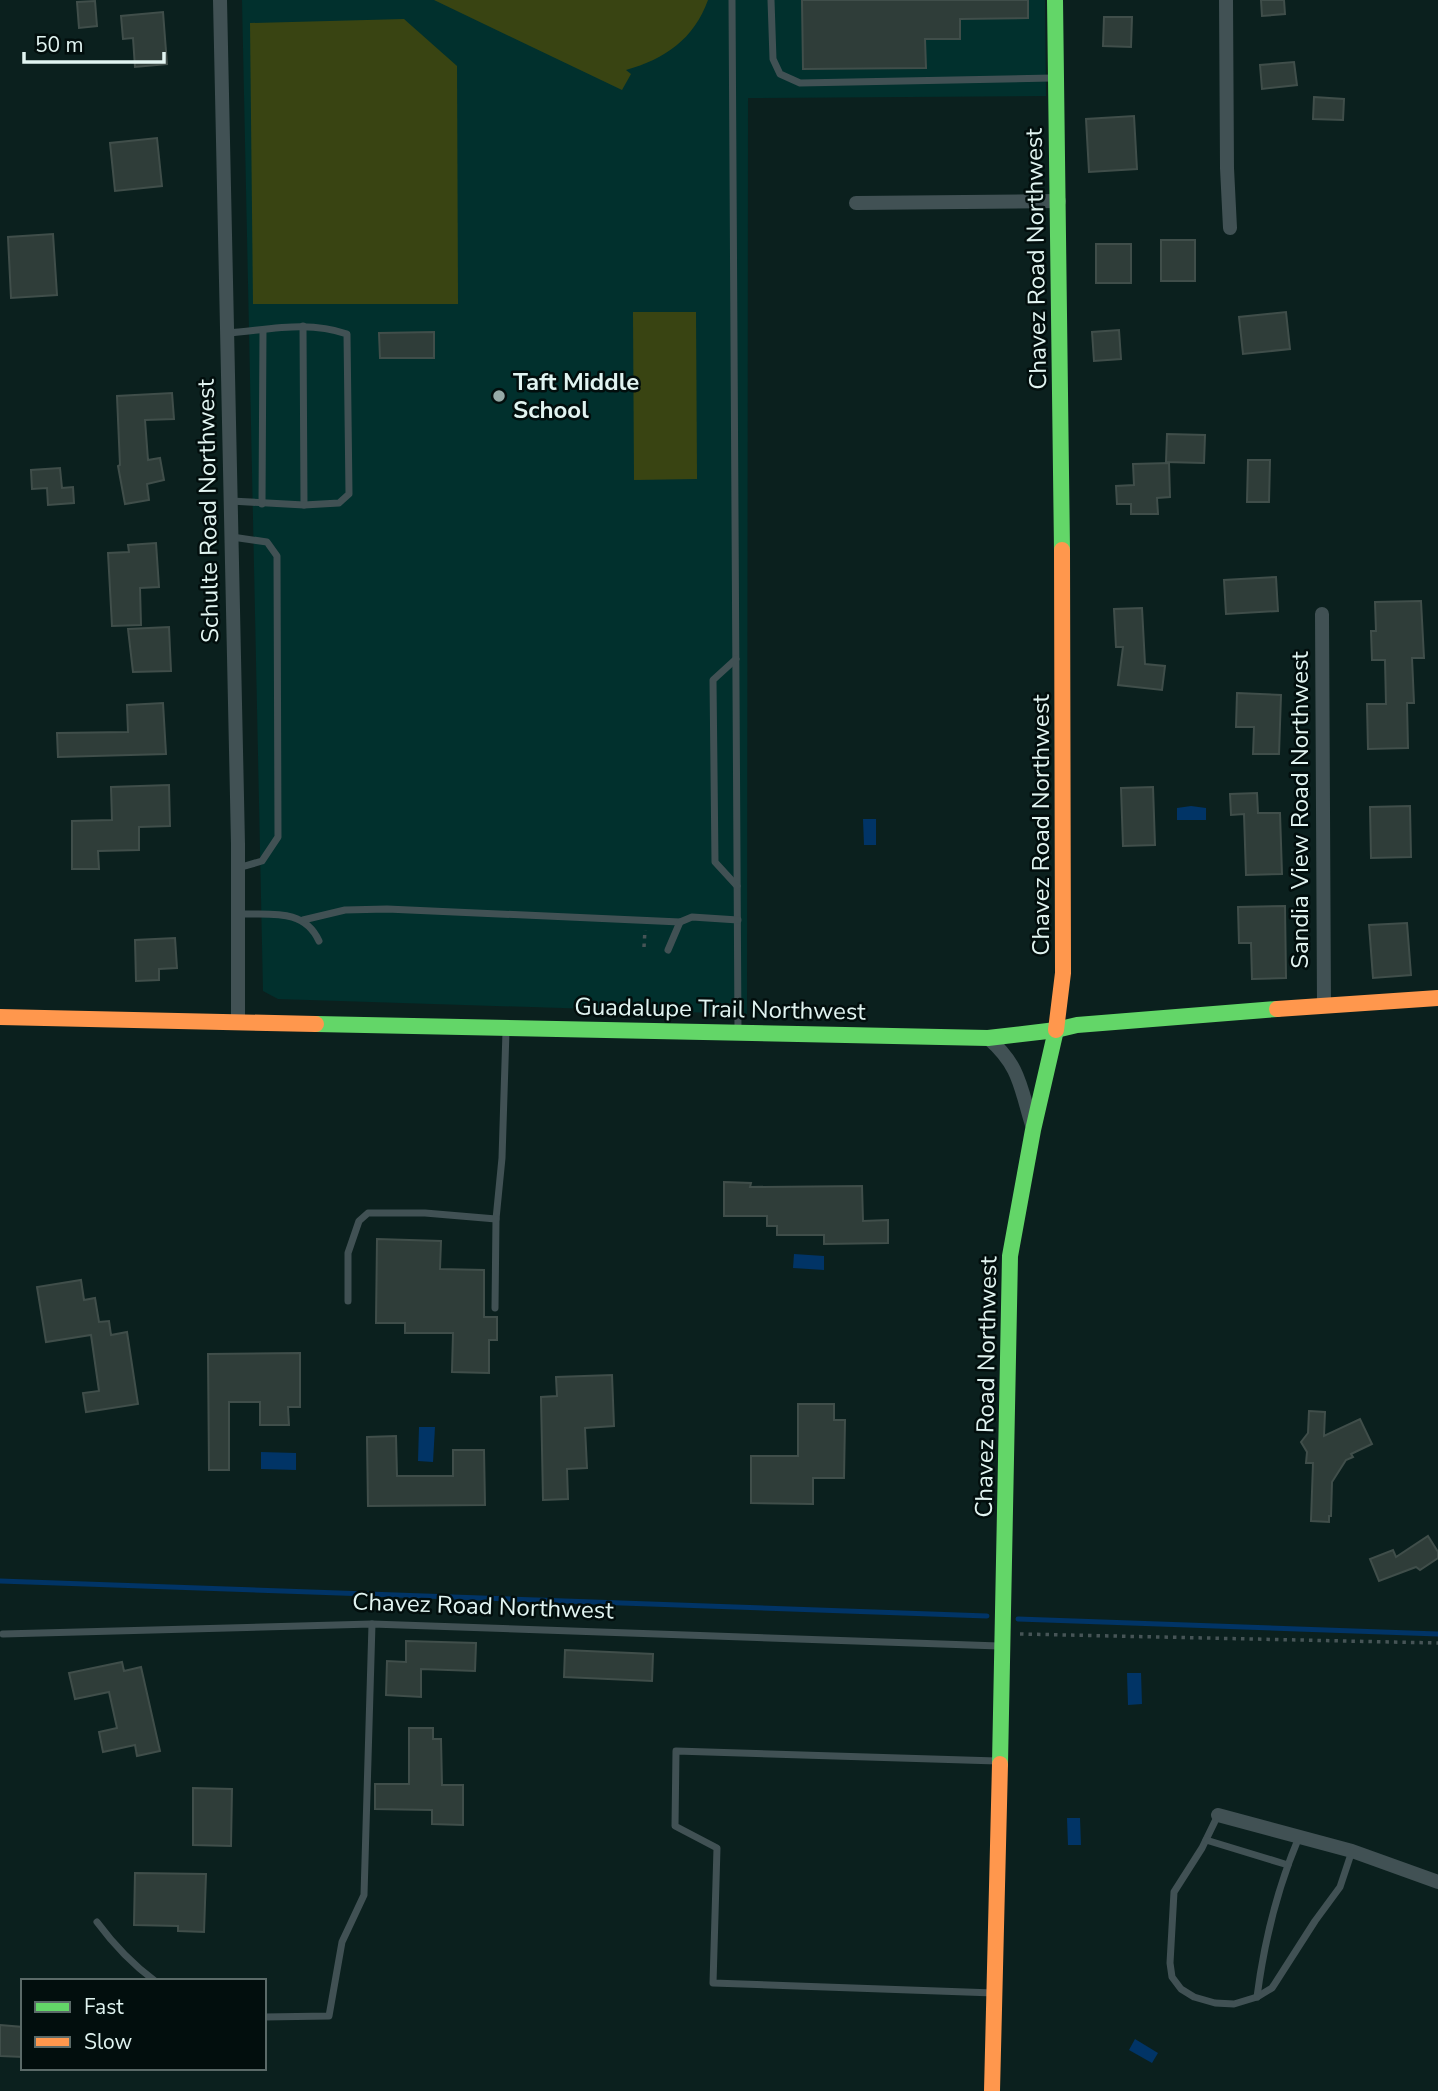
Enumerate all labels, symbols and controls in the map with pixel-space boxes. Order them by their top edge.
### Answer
scale bar [24,21,164,65]
text: 50 m [35,31,84,59]
street label: Chavez Road Northwest [1018,127,1054,390]
place label: Taft Middle School [513,366,639,426]
street label: Schulte Road Northwest [190,378,226,643]
marker: Taft Middle School [491,388,507,404]
street label: Sandia View Road Northwest [1284,651,1316,969]
street label: Chavez Road Northwest [1025,694,1057,956]
street label: Guadalupe Trail Northwest [574,990,867,1028]
street label: Chavez Road Northwest [968,1255,1004,1518]
street label: Chavez Road Northwest [352,1585,615,1627]
legend [21,1979,266,2070]
text: Fast [84,1993,124,2021]
text: Slow [84,2028,133,2056]

